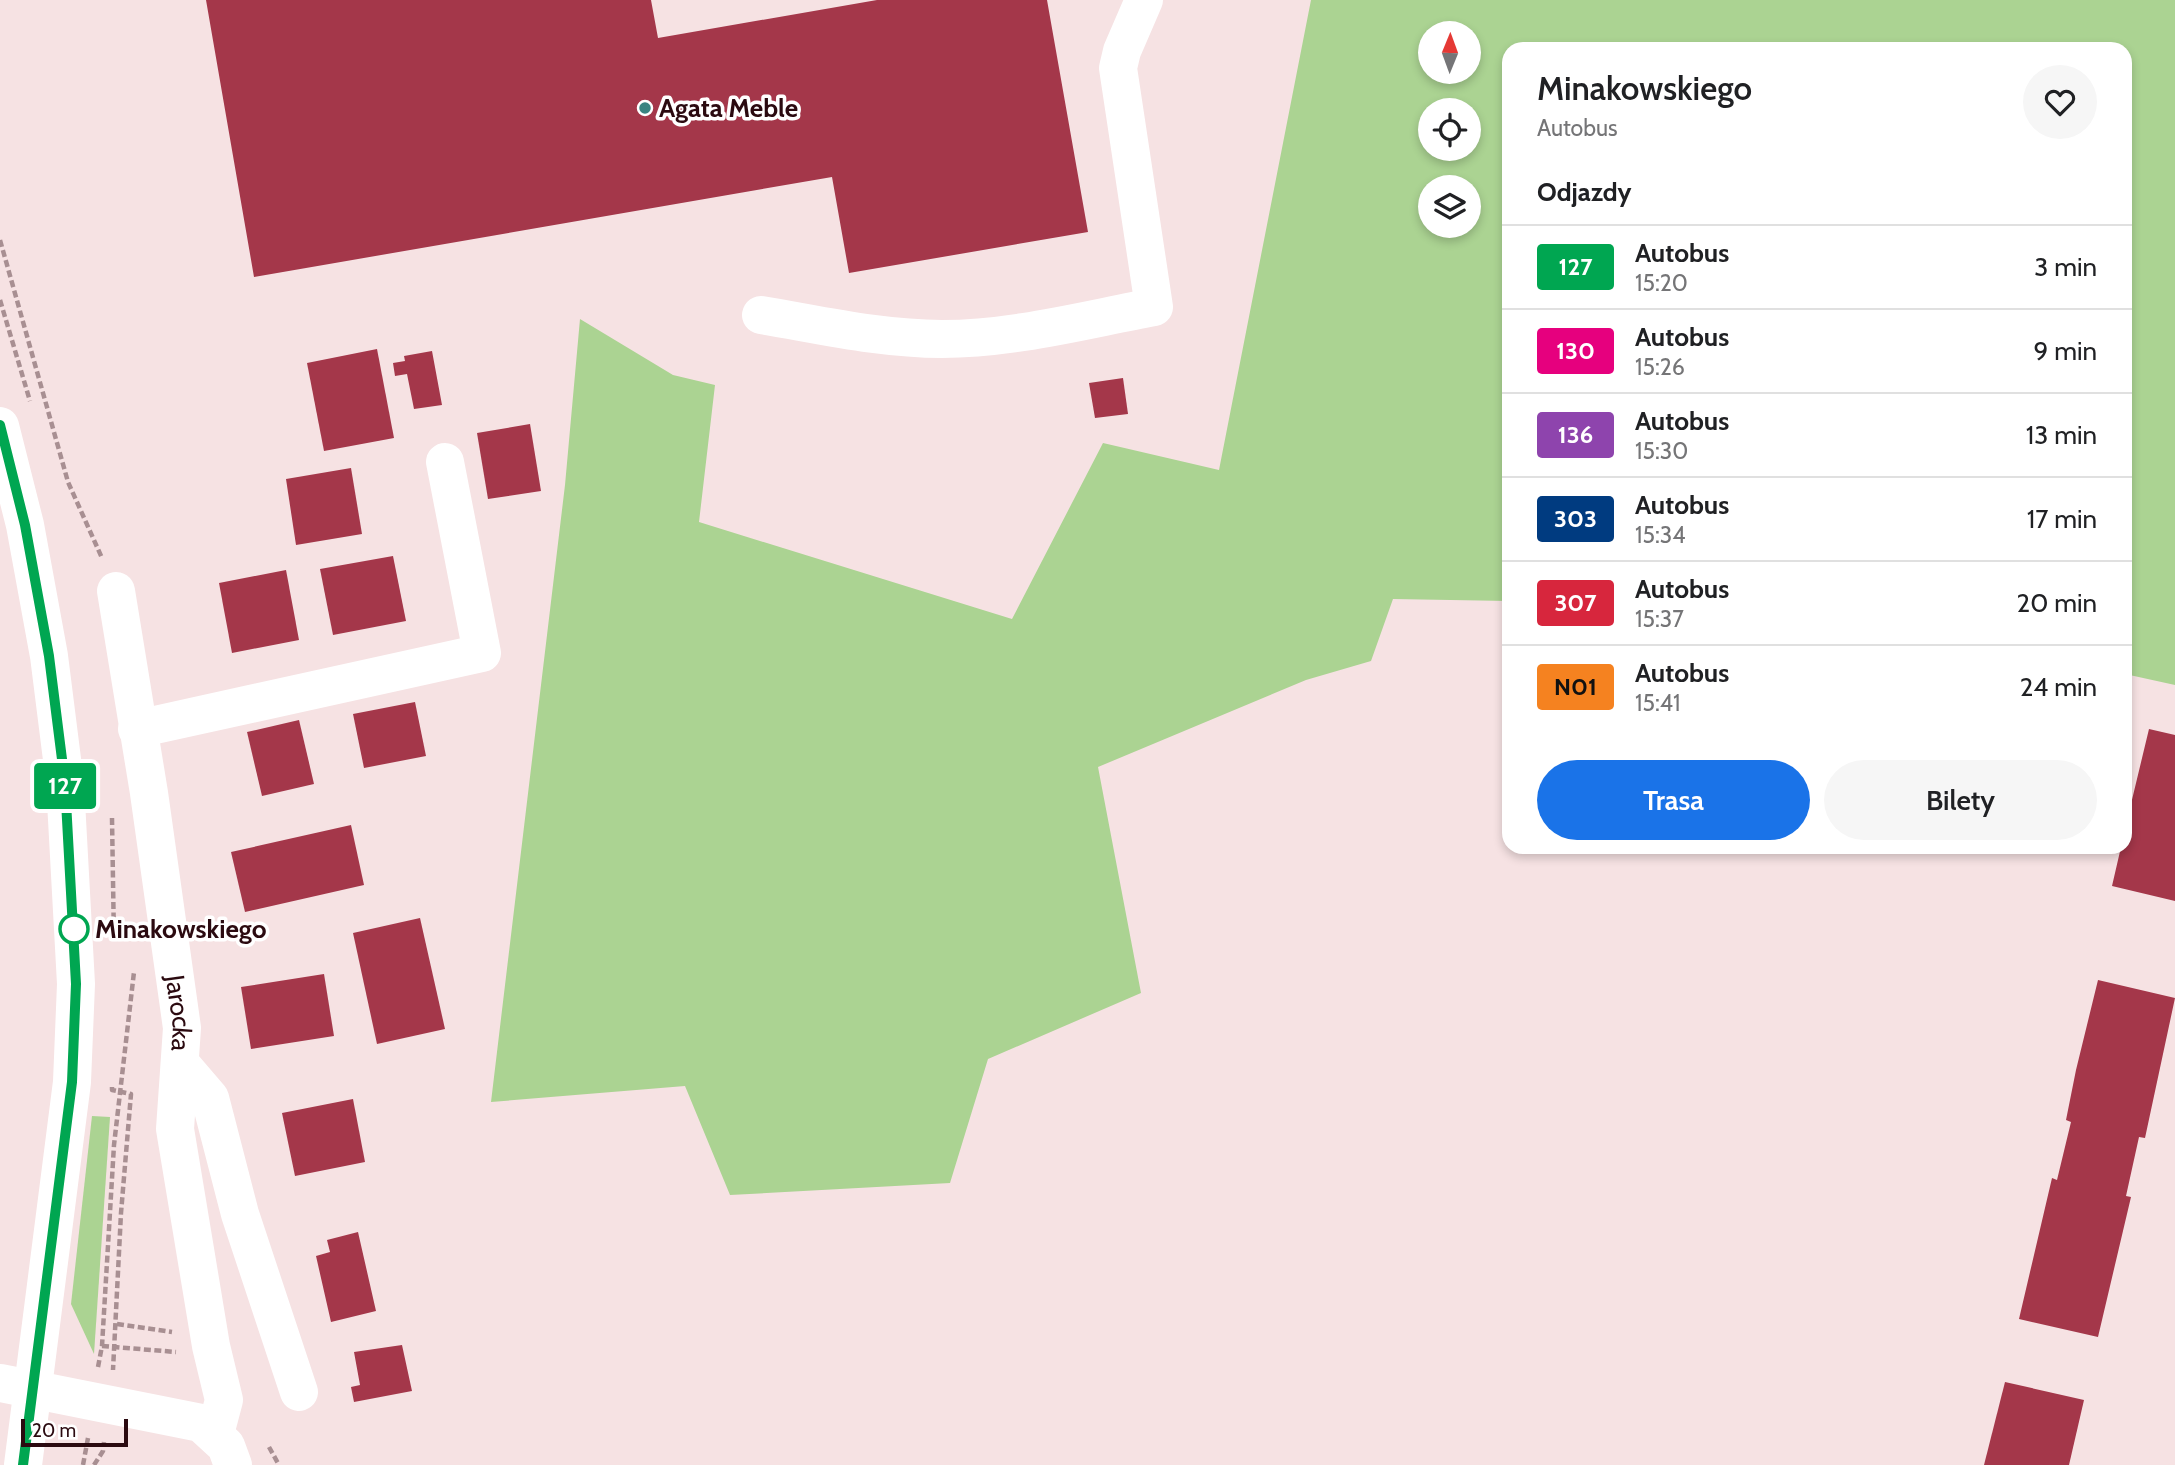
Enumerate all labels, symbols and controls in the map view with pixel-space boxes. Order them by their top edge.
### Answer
north arrow [1418,21,1480,84]
map controls [1418,21,1481,238]
button: heart [2023,65,2097,139]
text: Minakowskiego [1537,68,1752,108]
place label: Agata Meble [659,92,798,124]
button: locate [1418,98,1481,161]
marker: Agata Meble [637,100,653,116]
text: Autobus [1537,114,1618,142]
button: layers [1418,175,1481,238]
text: Odjazdy [1537,176,1632,208]
text: Autobus [1635,237,1729,269]
text: 3 min [2034,251,2097,283]
text: 127 [1559,252,1592,281]
text: 15:20 [1635,269,1688,297]
text: Autobus [1635,321,1729,353]
text: 9 min [2034,335,2097,367]
text: 130 [1556,336,1595,365]
text: 15:26 [1635,353,1685,381]
text: Autobus [1635,405,1729,437]
text: 13 min [2026,419,2097,451]
text: 136 [1558,420,1593,449]
text: 15:30 [1635,437,1688,465]
text: Autobus [1635,489,1729,521]
text: 17 min [2027,503,2097,535]
text: 303 [1554,504,1597,533]
text: 15:34 [1635,521,1685,549]
text: Autobus [1635,573,1729,605]
text: 20 min [2017,587,2097,619]
text: 307 [1554,588,1597,617]
text: 15:37 [1635,605,1684,633]
text: Autobus [1635,657,1729,689]
text: 24 min [2020,671,2097,703]
text: N01 [1554,672,1597,701]
text: 15:41 [1635,689,1681,717]
button: Trasa [1537,760,1810,840]
button: Bilety [1824,760,2097,840]
line badge: 127 [25,763,105,809]
text: 127 [48,771,82,800]
place label: Minakowskiego [95,913,267,945]
marker: Minakowskiego [59,914,89,944]
street label: Jarocka [159,972,198,1053]
scale bar [21,1416,128,1448]
text: 20 m [32,1419,76,1442]

